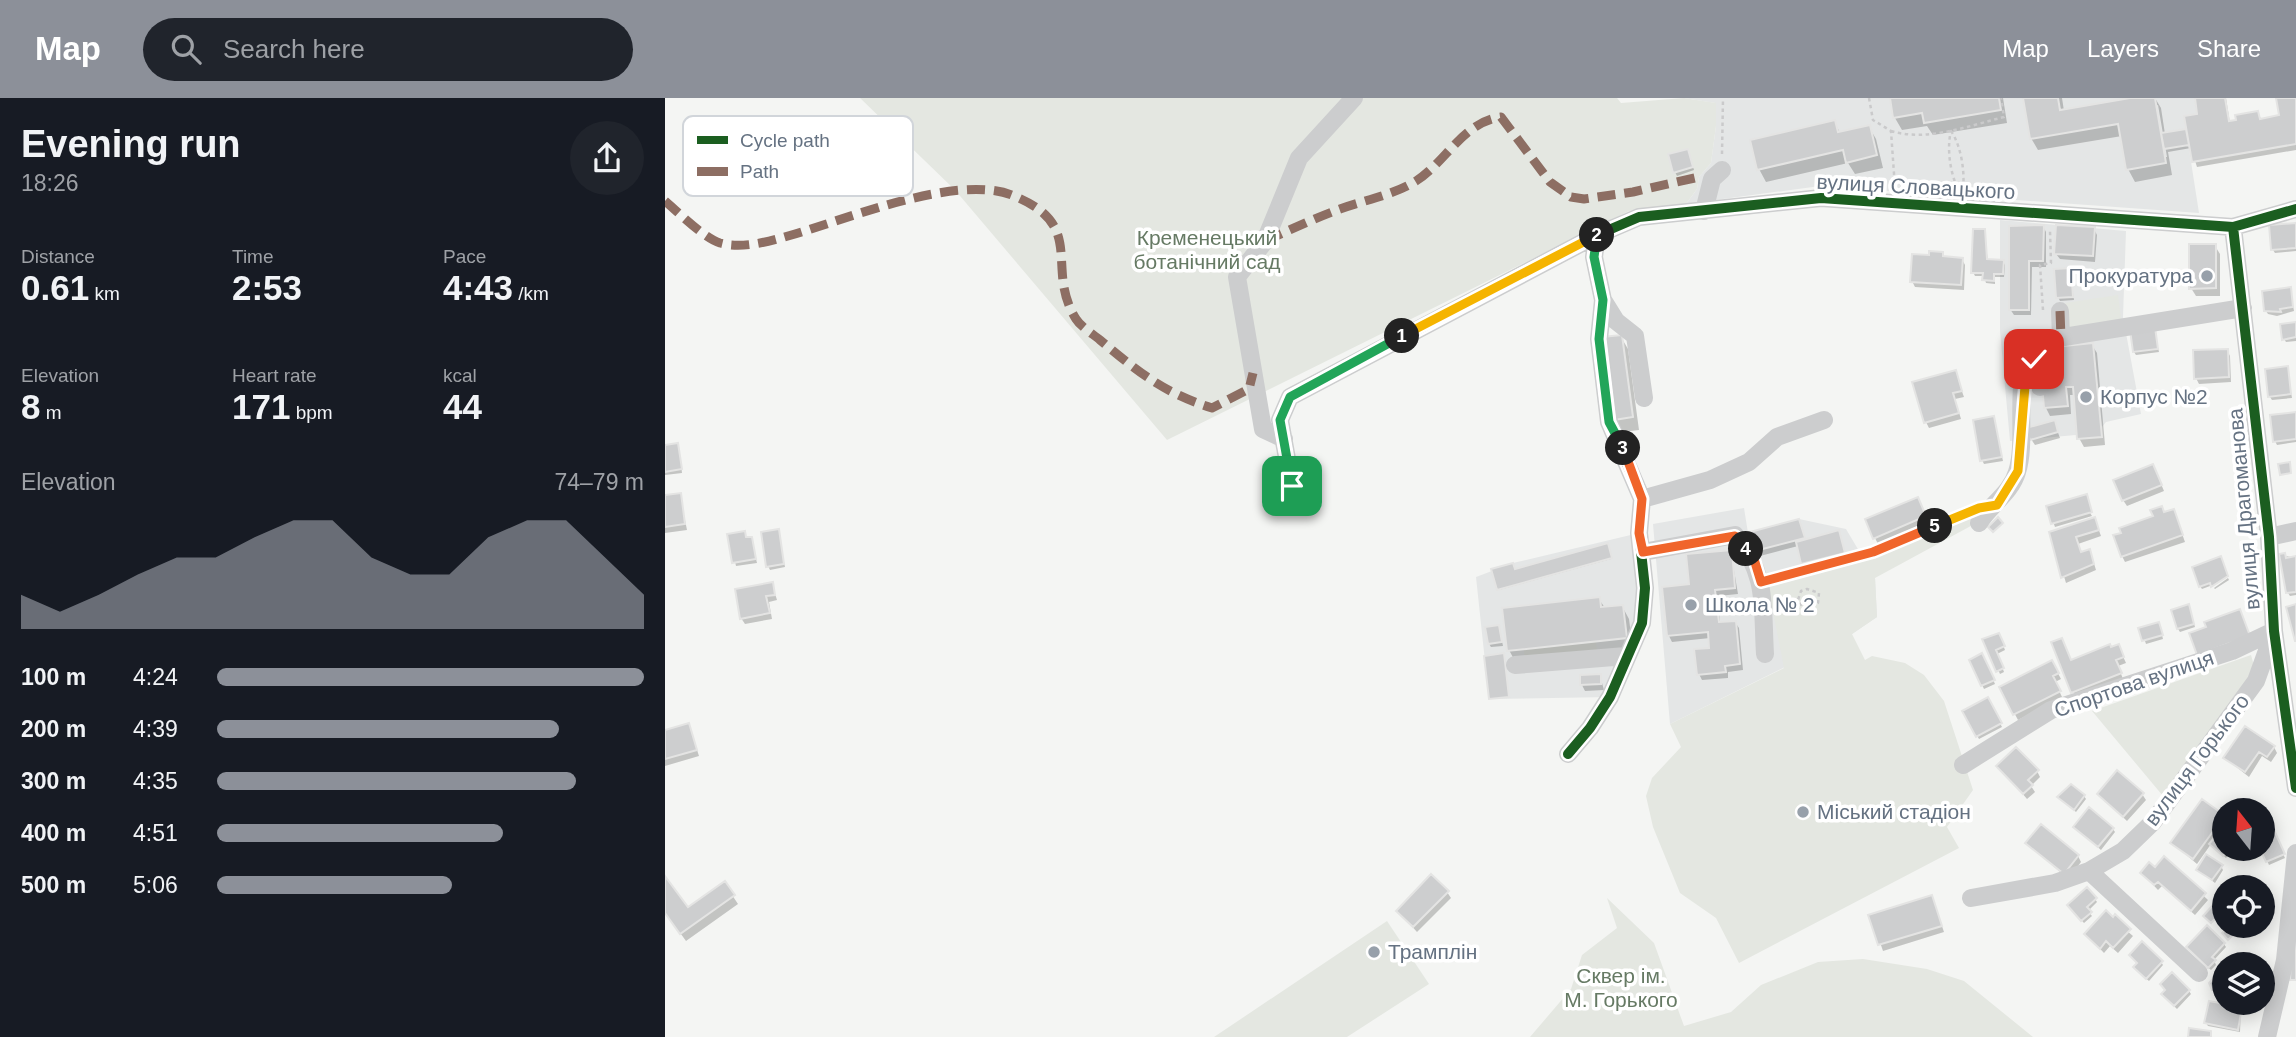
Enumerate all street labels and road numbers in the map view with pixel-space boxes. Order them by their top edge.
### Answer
street label: вулиця Словацького [1816,170,2016,203]
street label: вулиця Драгоманова [2223,407,2264,611]
street label: Спортова вулиця [2051,645,2217,722]
street label: вулиця Горького [2140,690,2253,830]

